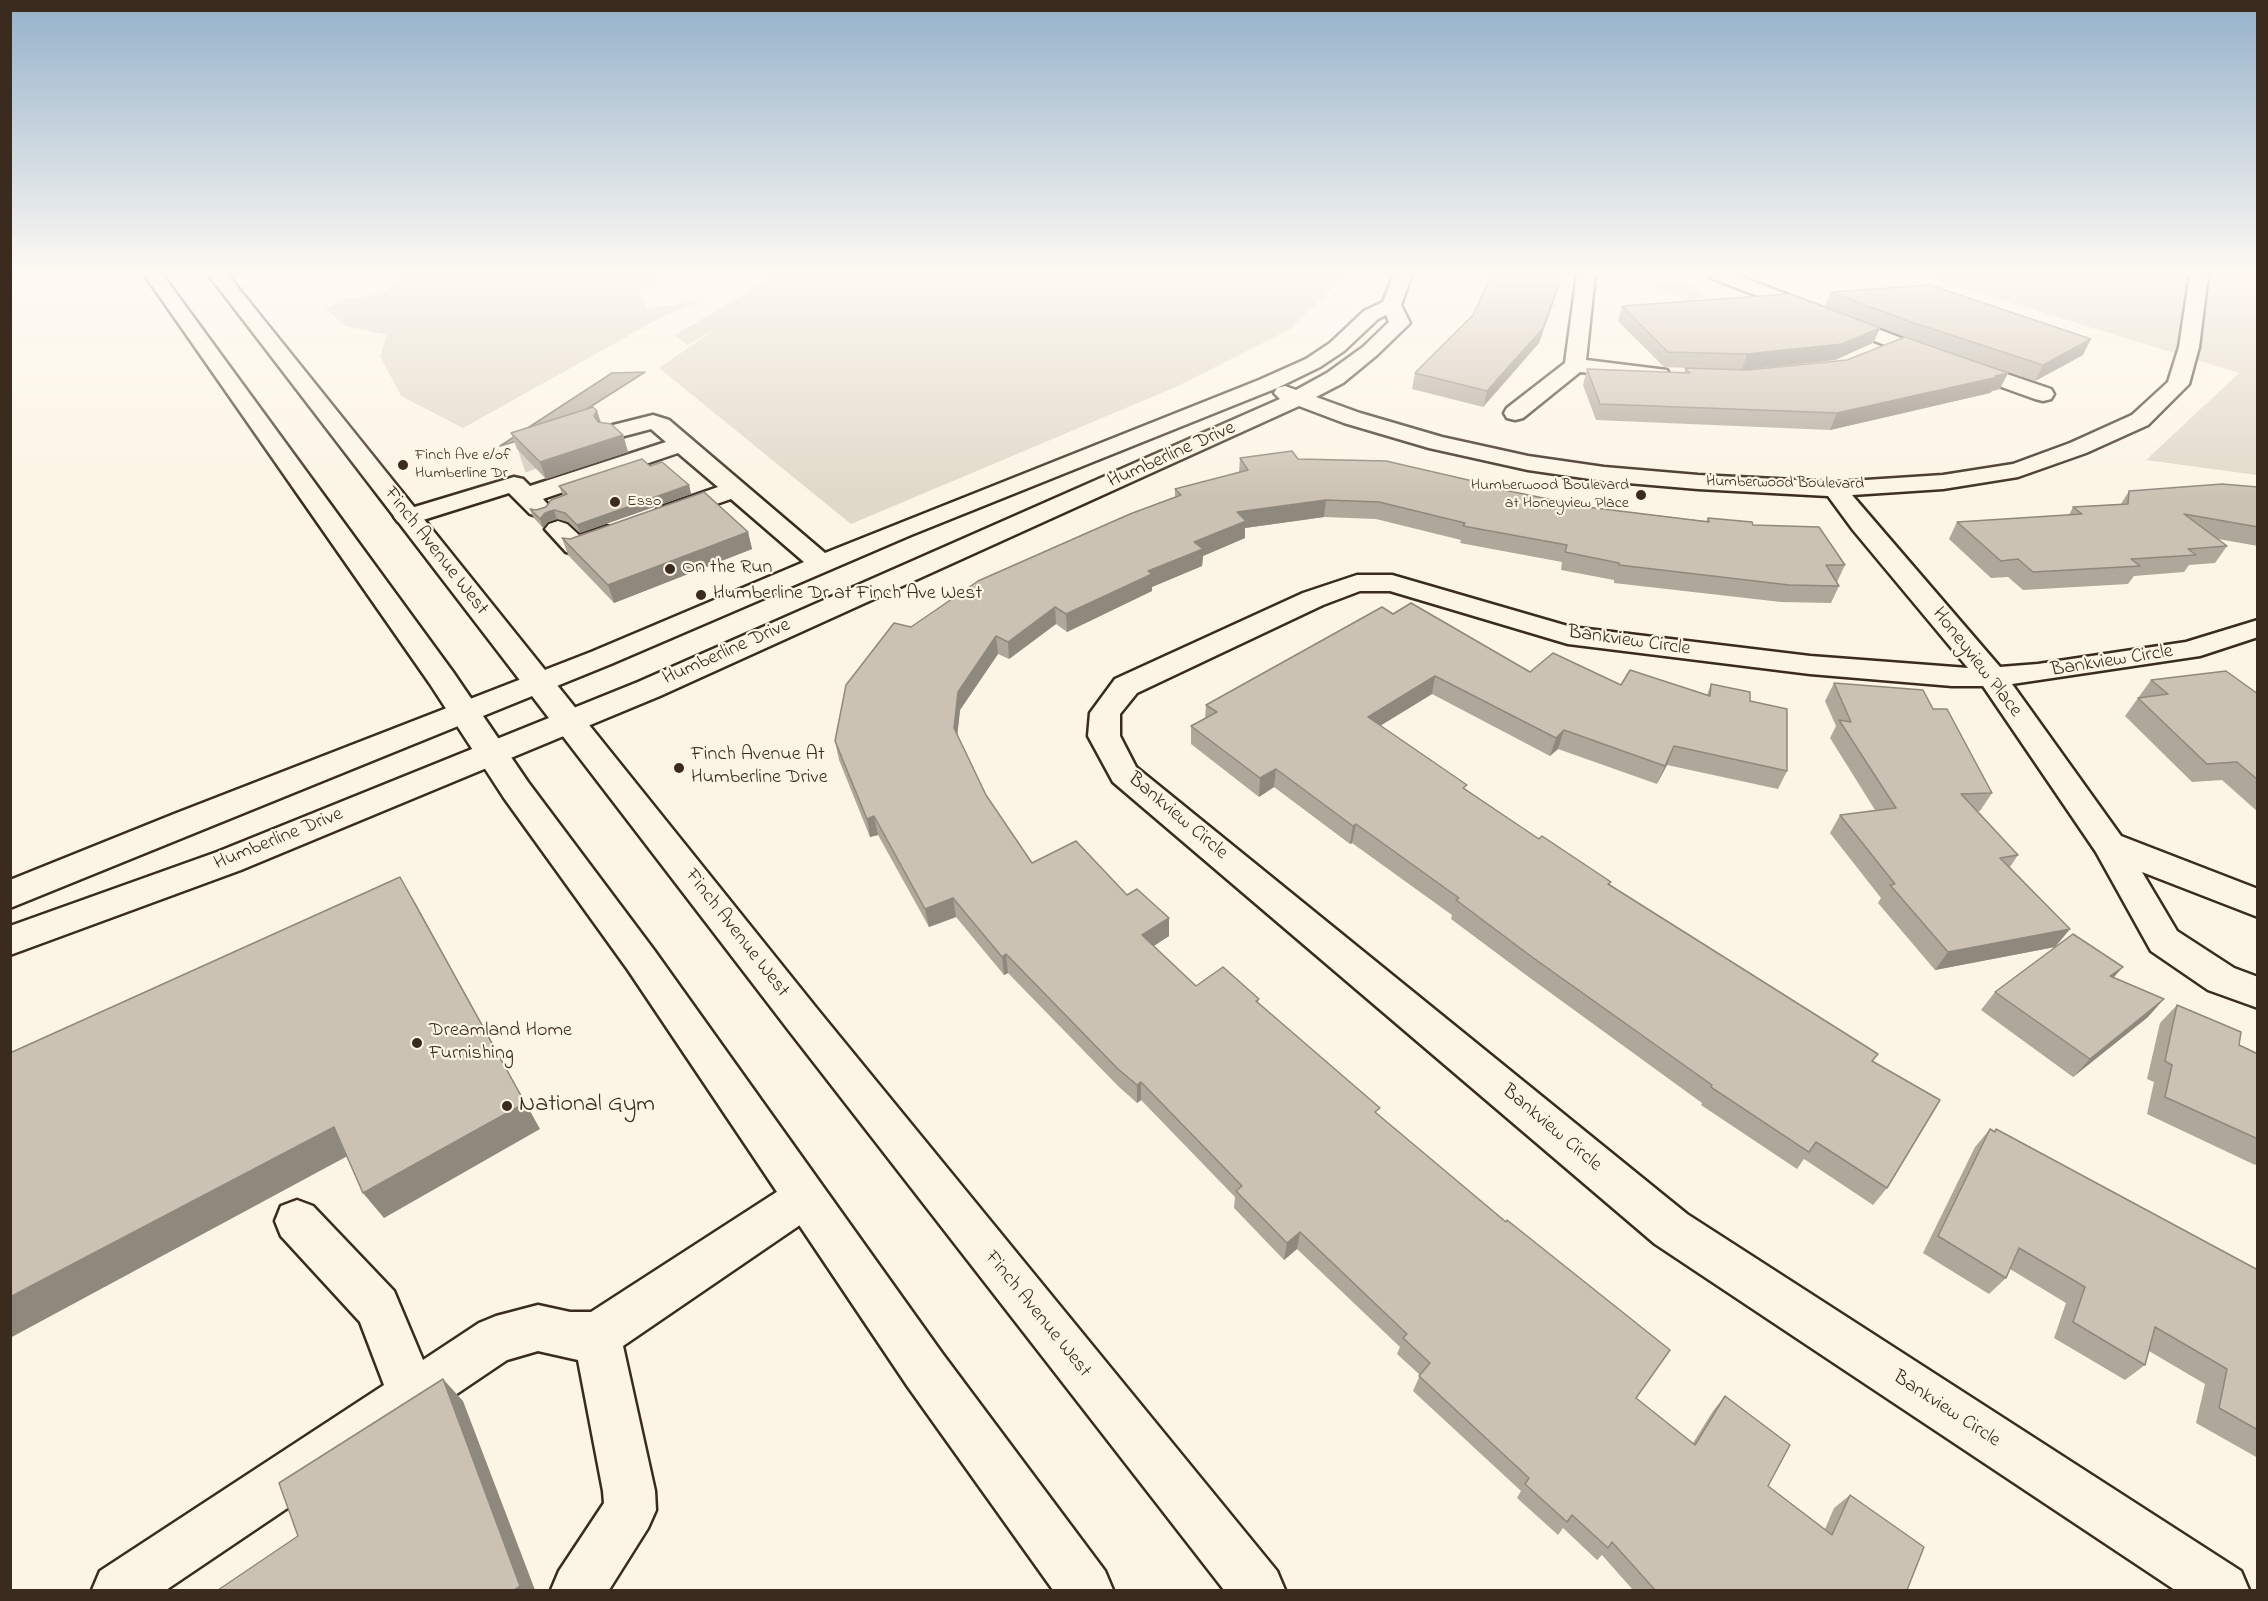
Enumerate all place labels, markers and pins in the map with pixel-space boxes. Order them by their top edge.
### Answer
place label: Finch Ave e/of Humberline Dr [415,446,510,484]
marker: Finch Ave e/of Humberline Dr [396,458,410,472]
place label: Humberwood Boulevard at Honeyview Place [1471,476,1629,514]
marker: Humberwood Boulevard at Honeyview Place [1634,488,1648,502]
place label: Esso [627,492,661,512]
marker: Esso [608,495,622,509]
place label: On the Run [682,557,772,581]
marker: On the Run [663,562,677,576]
place label: Humberline Dr at Finch Ave West [713,583,982,607]
marker: Humberline Dr at Finch Ave West [694,588,708,602]
place label: Finch Avenue At Humberline Drive [691,744,828,791]
marker: Finch Avenue At Humberline Drive [672,761,686,775]
place label: Dreamland Home Furnishing [429,1020,572,1067]
marker: Dreamland Home Furnishing [410,1036,424,1050]
place label: National Gym [519,1092,655,1120]
marker: National Gym [500,1099,514,1113]

